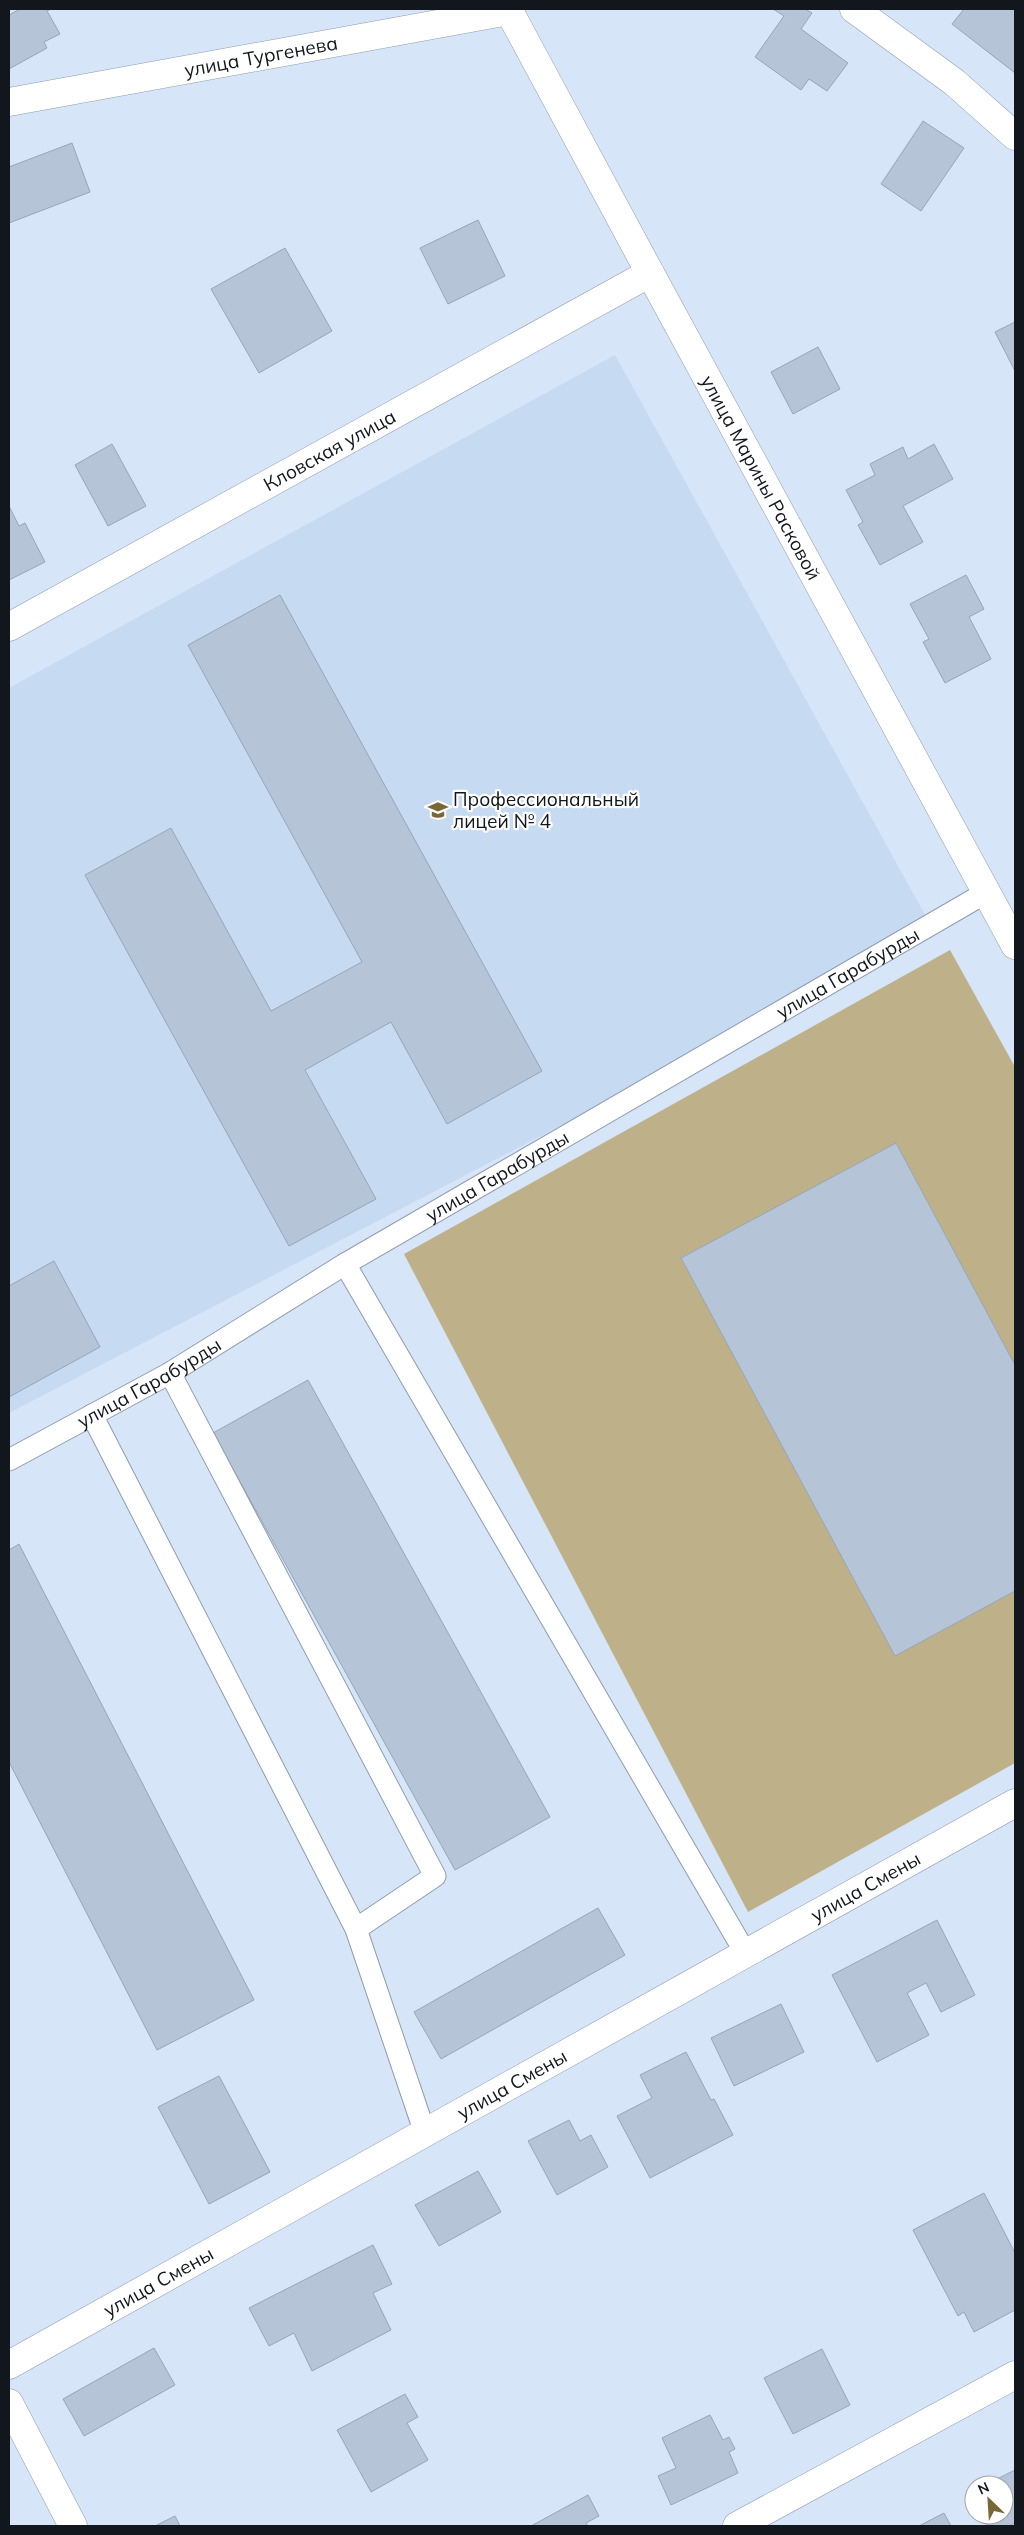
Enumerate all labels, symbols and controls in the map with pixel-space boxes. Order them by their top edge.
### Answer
street label: улица Тургенева [182,30,339,82]
street label: улица Марины Расковой [696,371,826,584]
street label: Кловская улица [259,404,400,496]
place label: Профессиональный лицей № 4 [453,787,639,833]
school or university icon: Профессиональный лицей № 4 [427,799,449,821]
street label: улица Гарабурды [772,922,924,1024]
street label: улица Гарабурды [421,1125,573,1227]
street label: улица Гарабурды [73,1332,225,1433]
street label: улица Смены [806,1846,925,1927]
street label: улица Смены [453,2044,571,2124]
street label: улица Смены [99,2241,217,2322]
north arrow [964,2475,1014,2525]
text: N [975,2478,992,2499]

